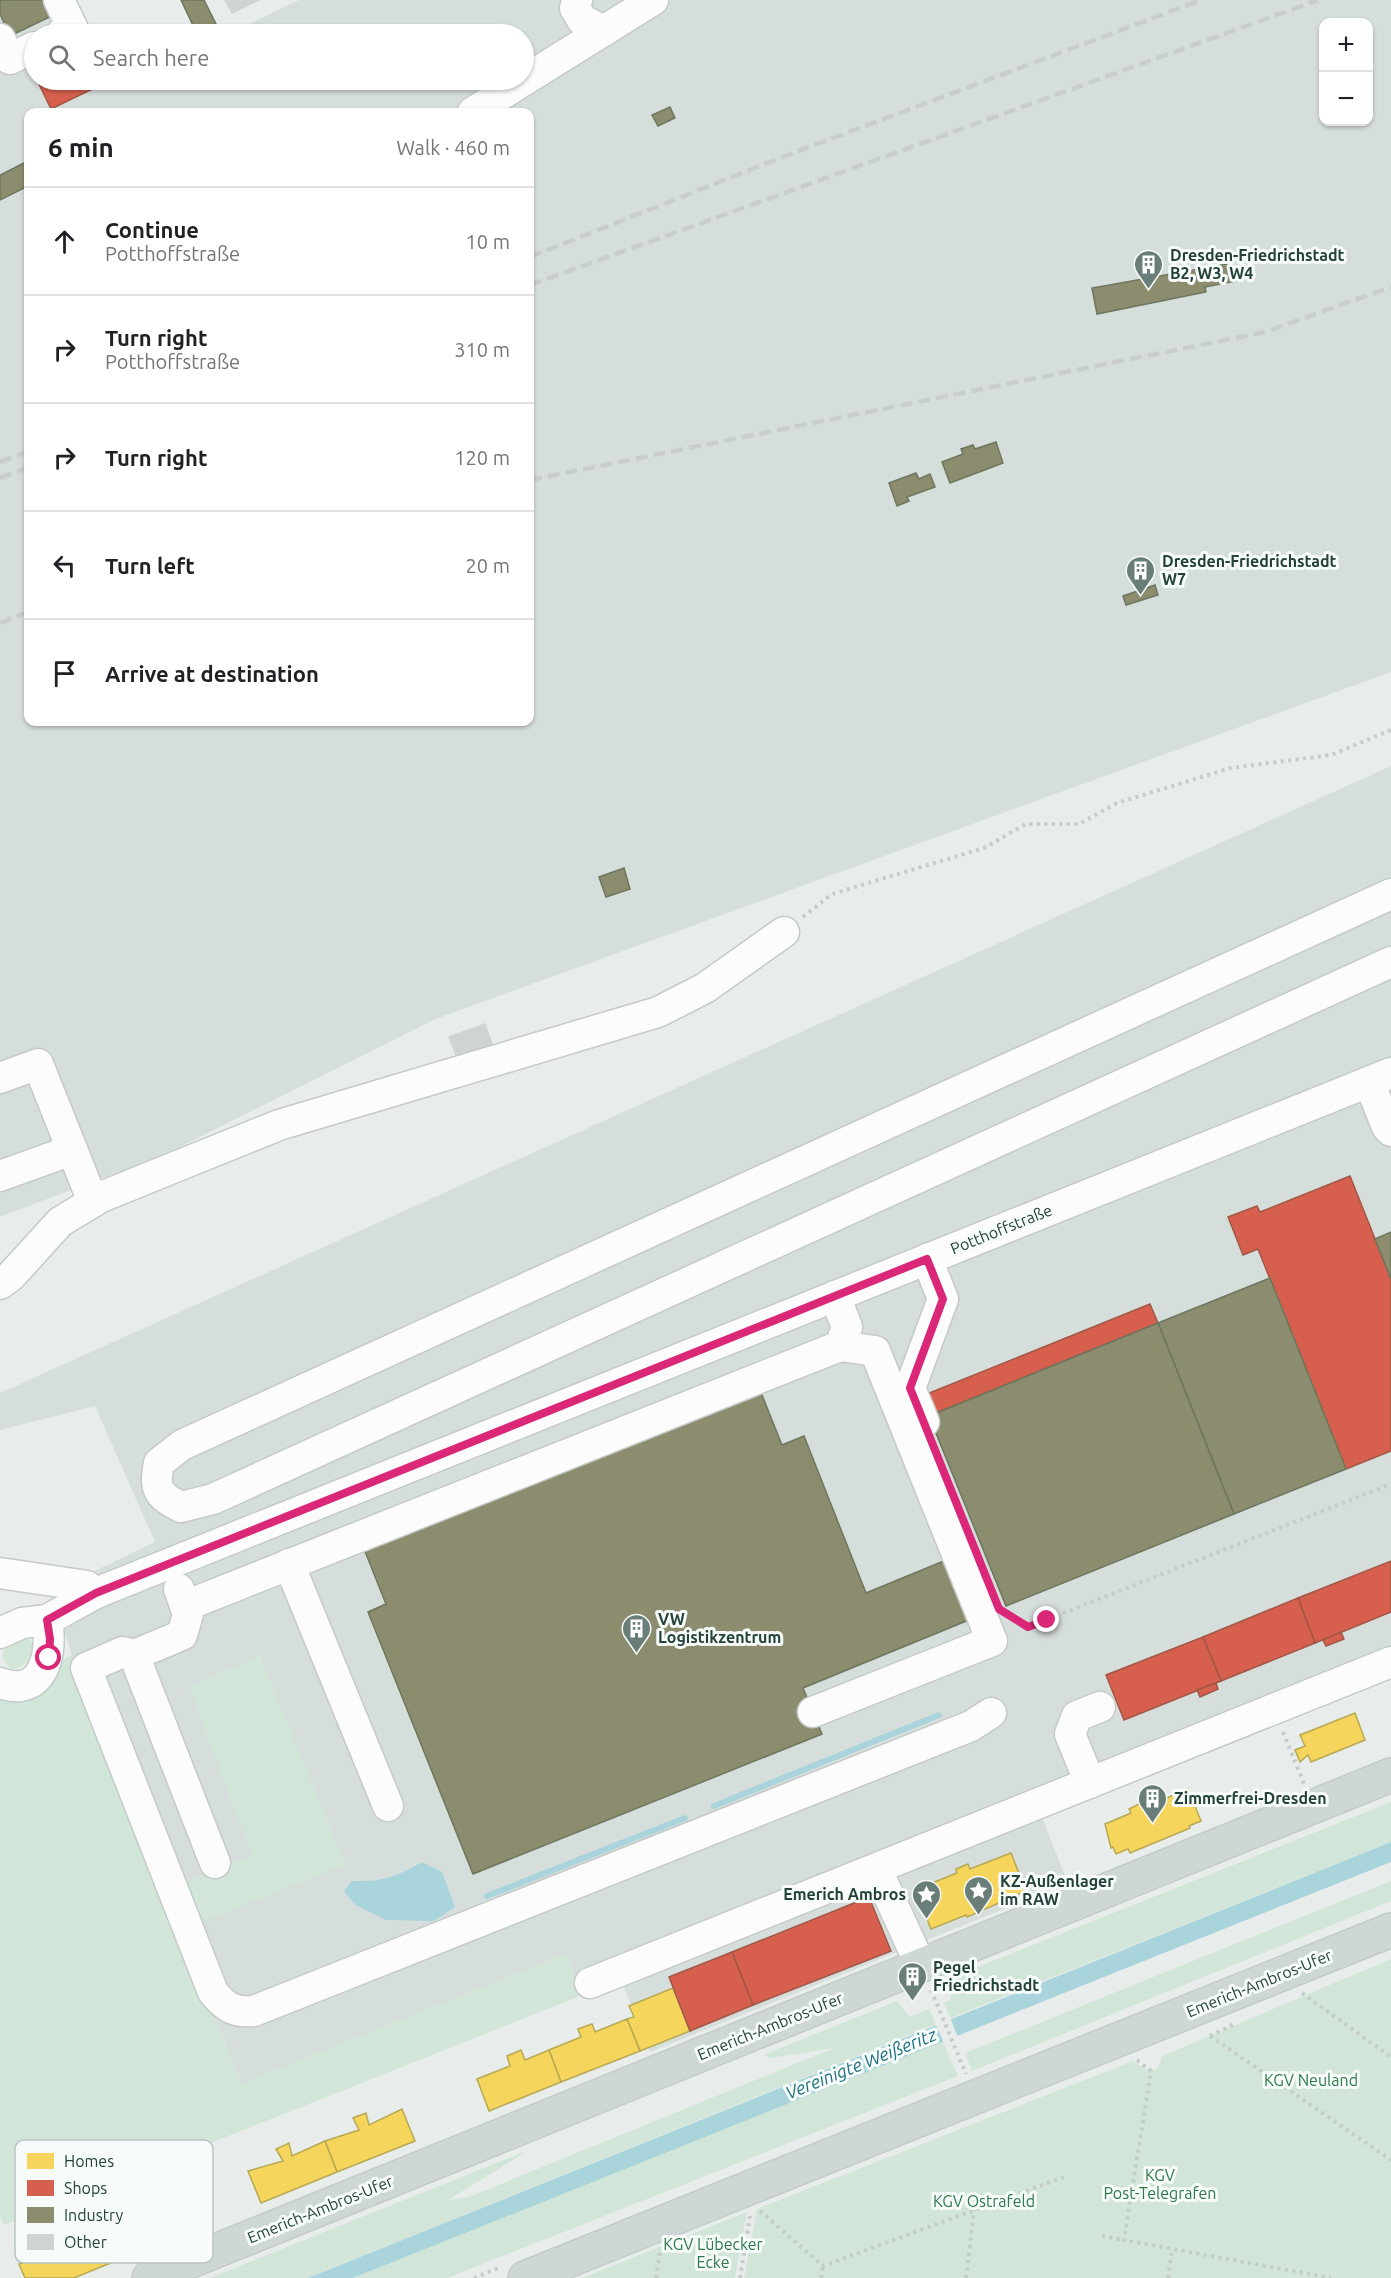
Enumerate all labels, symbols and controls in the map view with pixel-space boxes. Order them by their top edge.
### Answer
map controls [1319,18,1373,126]
button: + [1319,18,1373,72]
search box [24,24,534,90]
icon: search [45,41,78,74]
text: Search here [93,45,209,70]
button: − [1319,72,1373,126]
text: 6 min [48,133,114,162]
text: Walk · 460 m [397,136,510,159]
text: Continue [105,217,199,242]
icon: ahead [48,225,81,258]
text: 10 m [466,230,510,253]
text: Potthoffstraße [105,242,240,265]
place label: Dresden-Friedrichstadt B2, W3, W4 [1170,246,1344,282]
building icon: Dresden-Friedrichstadt B2, W3, W4 [1133,248,1165,290]
text: Turn right [105,325,207,350]
icon: right [48,333,81,366]
text: 310 m [454,338,510,361]
text: Potthoffstraße [105,350,240,373]
icon: right [48,441,81,474]
text: Turn right [105,445,207,470]
text: 120 m [454,446,510,469]
icon: left [48,549,81,582]
place label: Dresden-Friedrichstadt W7 [1162,552,1336,588]
text: Turn left [105,553,195,578]
text: 20 m [466,554,510,577]
building icon: Dresden-Friedrichstadt W7 [1125,554,1157,596]
icon: arrive [48,657,81,690]
text: Arrive at destination [105,661,319,686]
street label: Potthoffstraße [948,1200,1054,1258]
route end [1033,1606,1059,1632]
place label: VW Logistikzentrum [658,1610,781,1646]
building icon: VW Logistikzentrum [621,1612,653,1654]
route start [35,1644,61,1670]
building icon: Zimmerfrei-Dresden [1137,1782,1169,1824]
place label: Zimmerfrei-Dresden [1174,1789,1327,1807]
place label: KZ-Außenlager im RAW [1000,1872,1114,1908]
place icon: KZ-Außenlager im RAW [963,1874,995,1916]
place icon: Emerich Ambros [911,1878,943,1920]
place label: Emerich Ambros [783,1885,906,1903]
street label: Emerich-Ambros-Ufer [1184,1946,1334,2020]
place label: Pegel Friedrichstadt [933,1958,1039,1994]
building icon: Pegel Friedrichstadt [896,1960,928,2002]
street label: Emerich-Ambros-Ufer [695,1989,845,2063]
water label: Vereinigte Weißeritz [782,2023,940,2103]
park label: KGV Neuland [1264,2071,1358,2089]
legend [15,2140,213,2263]
text: Homes [64,2152,114,2170]
park label: KGV Post-Telegrafen [1103,2166,1217,2202]
street label: Emerich-Ambros-Ufer [245,2172,395,2246]
text: Shops [64,2179,107,2197]
park label: KGV Ostrafeld [933,2192,1035,2210]
text: Industry [64,2206,123,2224]
text: Other [64,2233,107,2251]
park label: KGV Lübecker Ecke [663,2235,763,2271]

